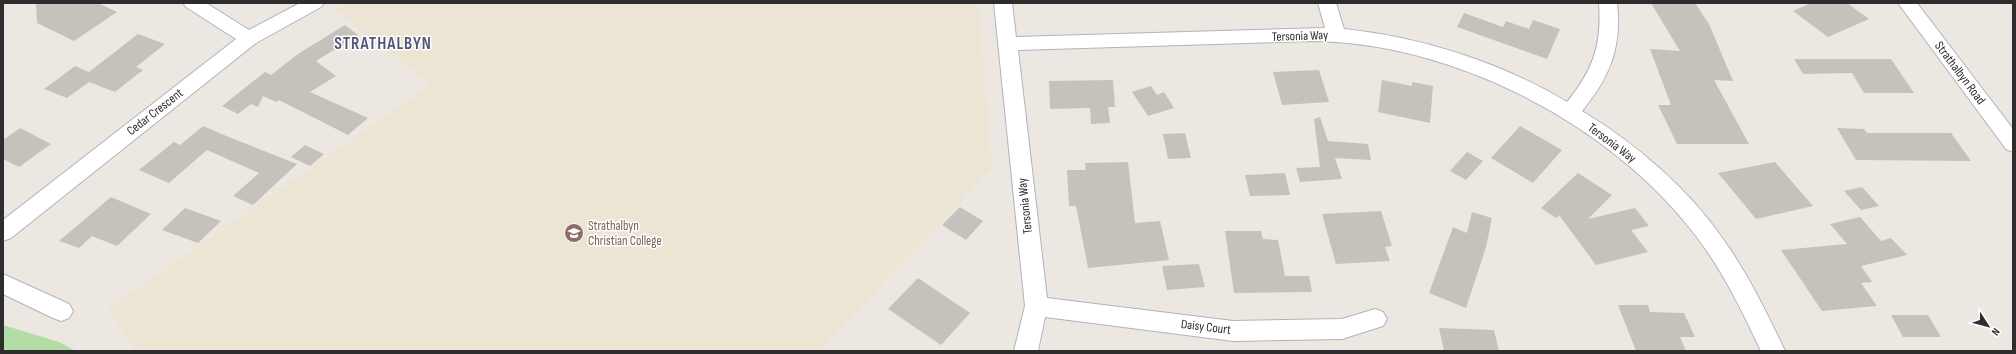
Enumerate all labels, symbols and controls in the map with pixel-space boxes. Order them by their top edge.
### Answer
street label: Tersonia Way [1272,27,1328,45]
district label: STRATHALBYN [334,34,432,54]
street label: Strathalbyn Road [1931,38,1989,108]
street label: Cedar Crescent [124,85,186,139]
street label: Tersonia Way [1585,120,1639,166]
street label: Tersonia Way [1014,177,1036,235]
place label: Strathalbyn Christian College [588,218,662,249]
school or university icon: Strathalbyn Christian College [563,222,585,244]
north arrow [1968,306,2008,346]
street label: Daisy Court [1180,316,1232,338]
text: N [1989,325,2003,338]

